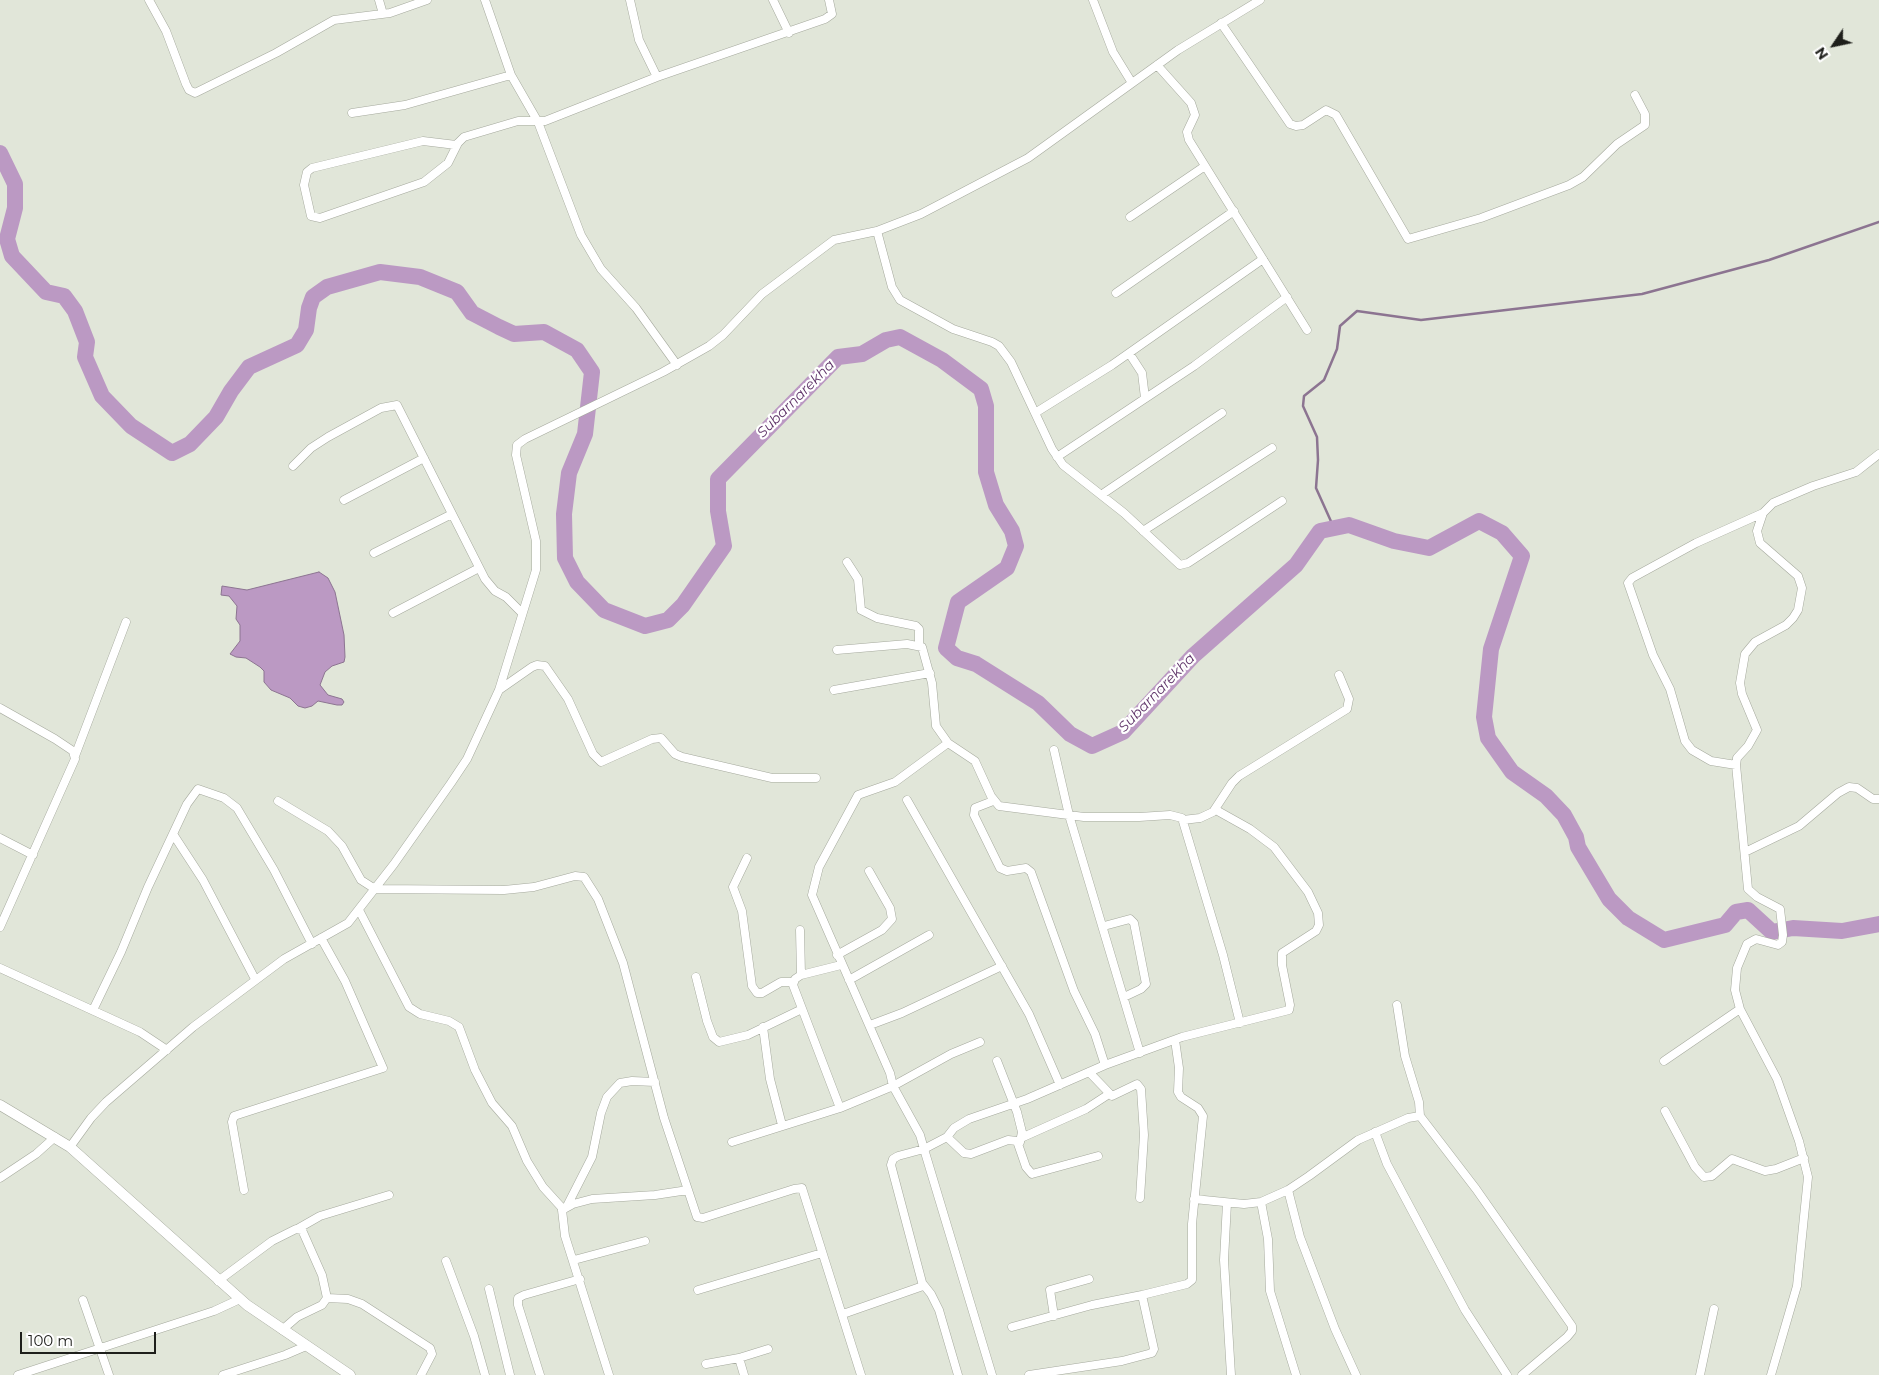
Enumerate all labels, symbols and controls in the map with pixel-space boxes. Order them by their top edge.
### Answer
north arrow [1809,20,1859,70]
text: N [1811,44,1832,63]
water label: Subarnarekha [754,357,838,441]
water label: Subarnarekha [1115,650,1199,736]
scale bar [22,1322,159,1354]
text: 100 m [28,1331,73,1350]

